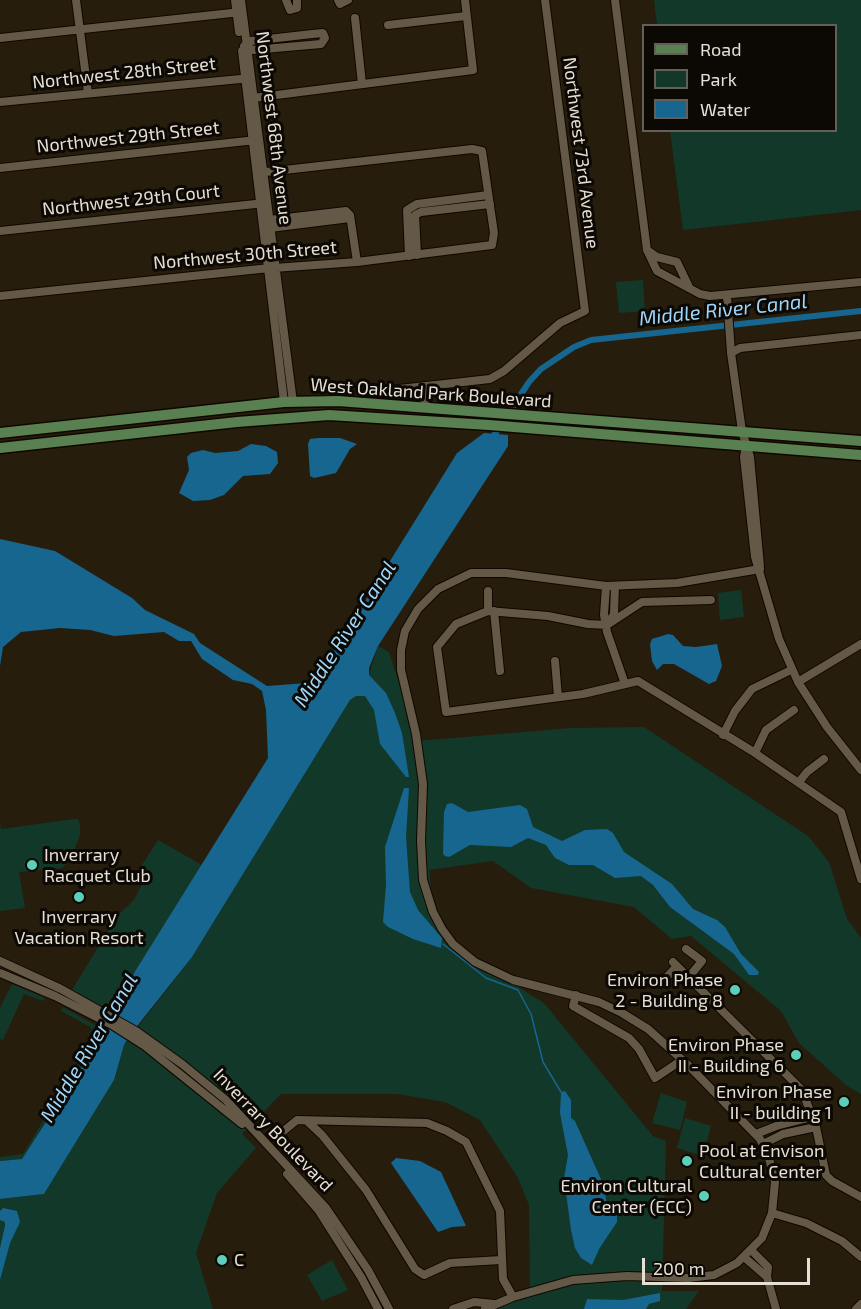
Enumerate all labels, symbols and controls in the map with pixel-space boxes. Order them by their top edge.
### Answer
legend [642,24,837,132]
street label: Northwest 68th Avenue [251,30,297,226]
text: Road [700,38,741,60]
street label: Northwest 28th Street [31,53,217,93]
street label: Northwest 73rd Avenue [559,56,603,250]
text: Park [700,68,737,90]
text: Water [700,98,750,120]
street label: Northwest 29th Street [36,117,220,157]
street label: Northwest 29th Court [41,180,221,220]
street label: Northwest 30th Street [152,236,338,274]
water label: Middle River Canal [638,289,808,331]
street label: West Oakland Park Boulevard [310,374,552,412]
water label: Middle River Canal [289,557,401,711]
place label: Inverrary Racquet Club [44,844,151,886]
marker: Inverrary Racquet Club [25,858,39,872]
marker: Inverrary Vacation Resort [72,890,86,904]
place label: Inverrary Vacation Resort [14,906,144,948]
water label: Middle River Canal [35,969,143,1127]
place label: Environ Phase 2 - Building 8 [607,969,723,1012]
marker: Environ Phase 2 - Building 8 [728,983,742,997]
place label: Environ Phase II - Building 6 [668,1034,784,1076]
marker: Environ Phase II - Building 6 [789,1048,803,1062]
street label: Inverrary Boulevard [209,1064,337,1196]
place label: Environ Phase II - building 1 [716,1081,832,1124]
marker: Environ Phase II - building 1 [837,1095,851,1109]
place label: Pool at Envison Cultural Center [699,1140,824,1182]
marker: Pool at Envison Cultural Center [680,1154,694,1168]
place label: Environ Cultural Center (ECC) [560,1175,692,1218]
marker: Environ Cultural Center (ECC) [697,1189,711,1203]
scale bar [645,1246,813,1284]
place label: C [234,1249,244,1271]
marker: C [215,1253,229,1267]
text: 200 m [653,1257,705,1279]

